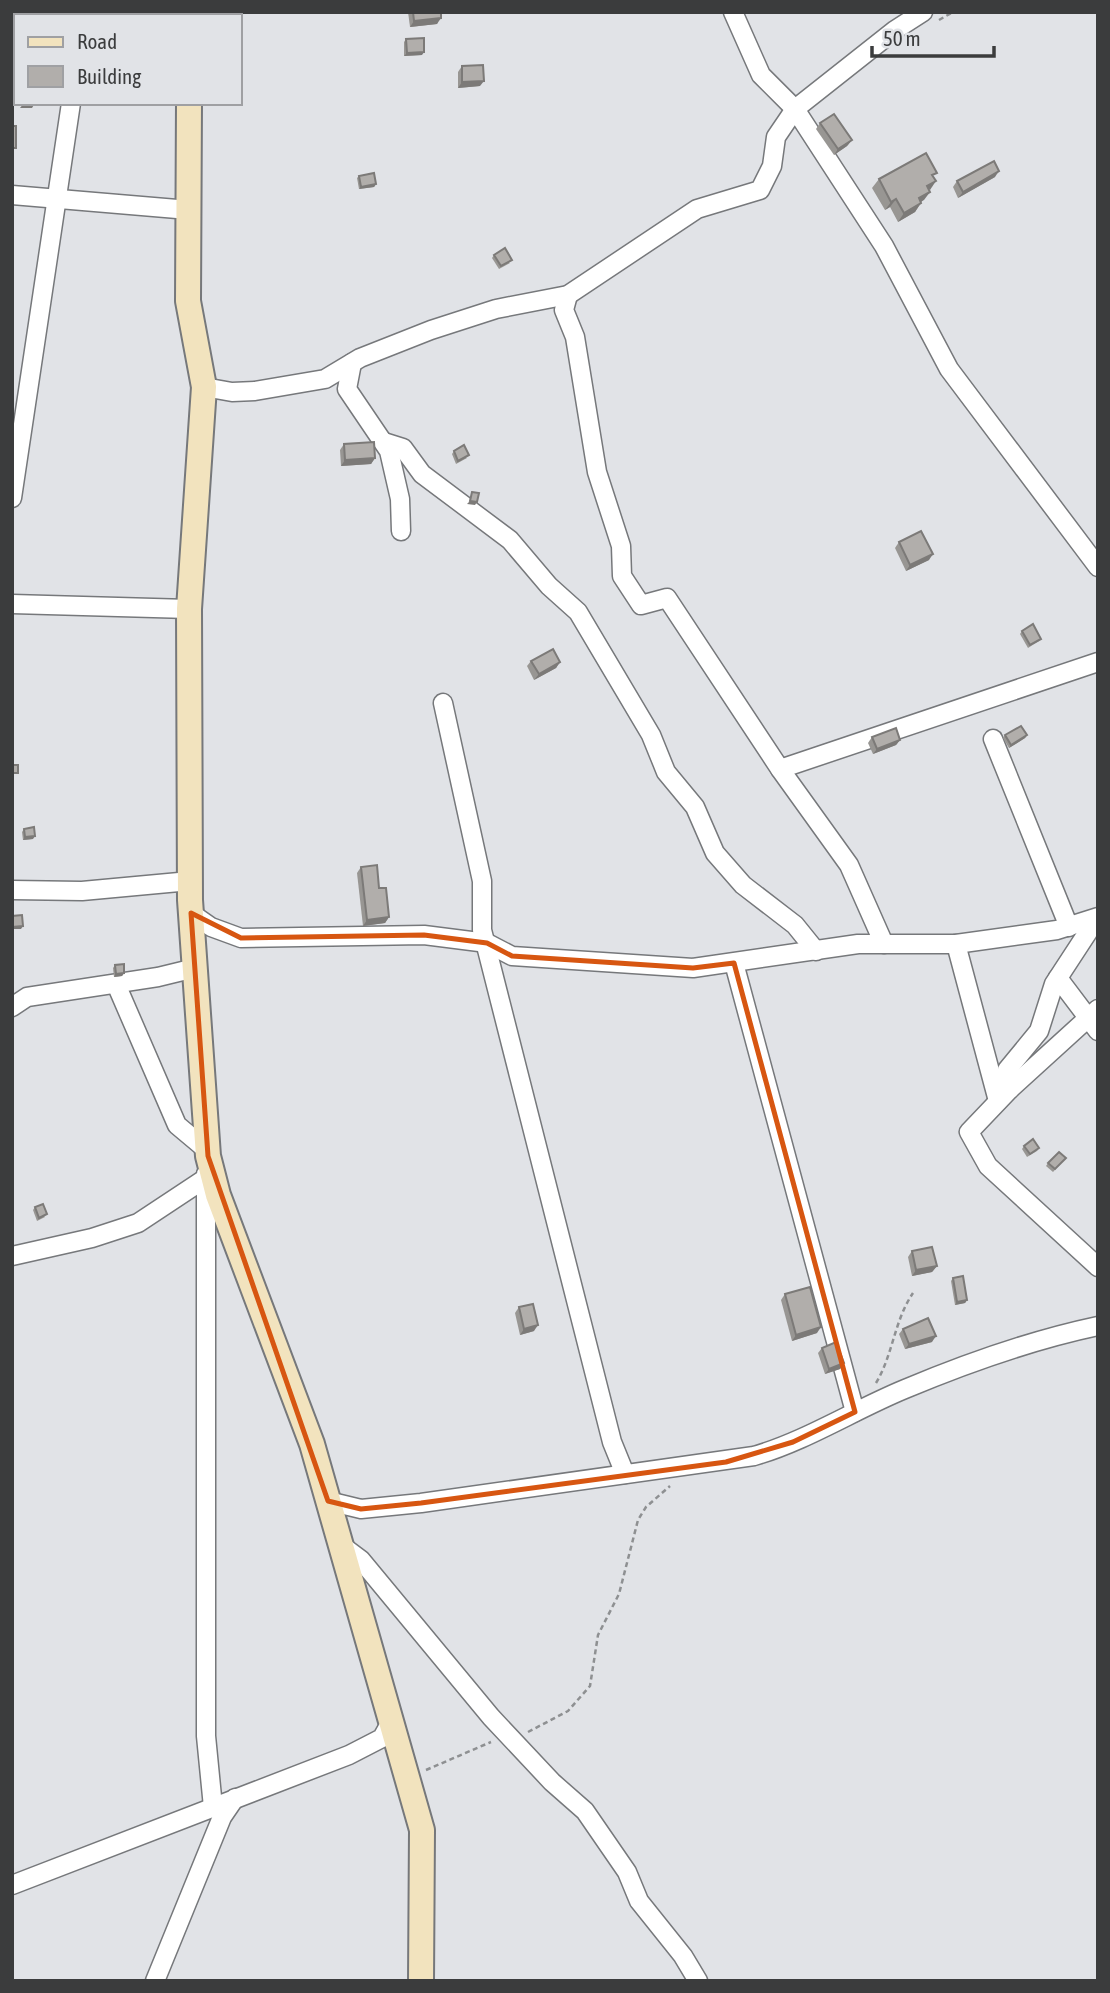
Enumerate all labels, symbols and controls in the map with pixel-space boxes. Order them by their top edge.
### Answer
legend [14,14,242,105]
scale bar [872,14,995,58]
text: 50 m [883,26,921,50]
text: Road [77,29,117,53]
text: Building [77,64,141,88]

